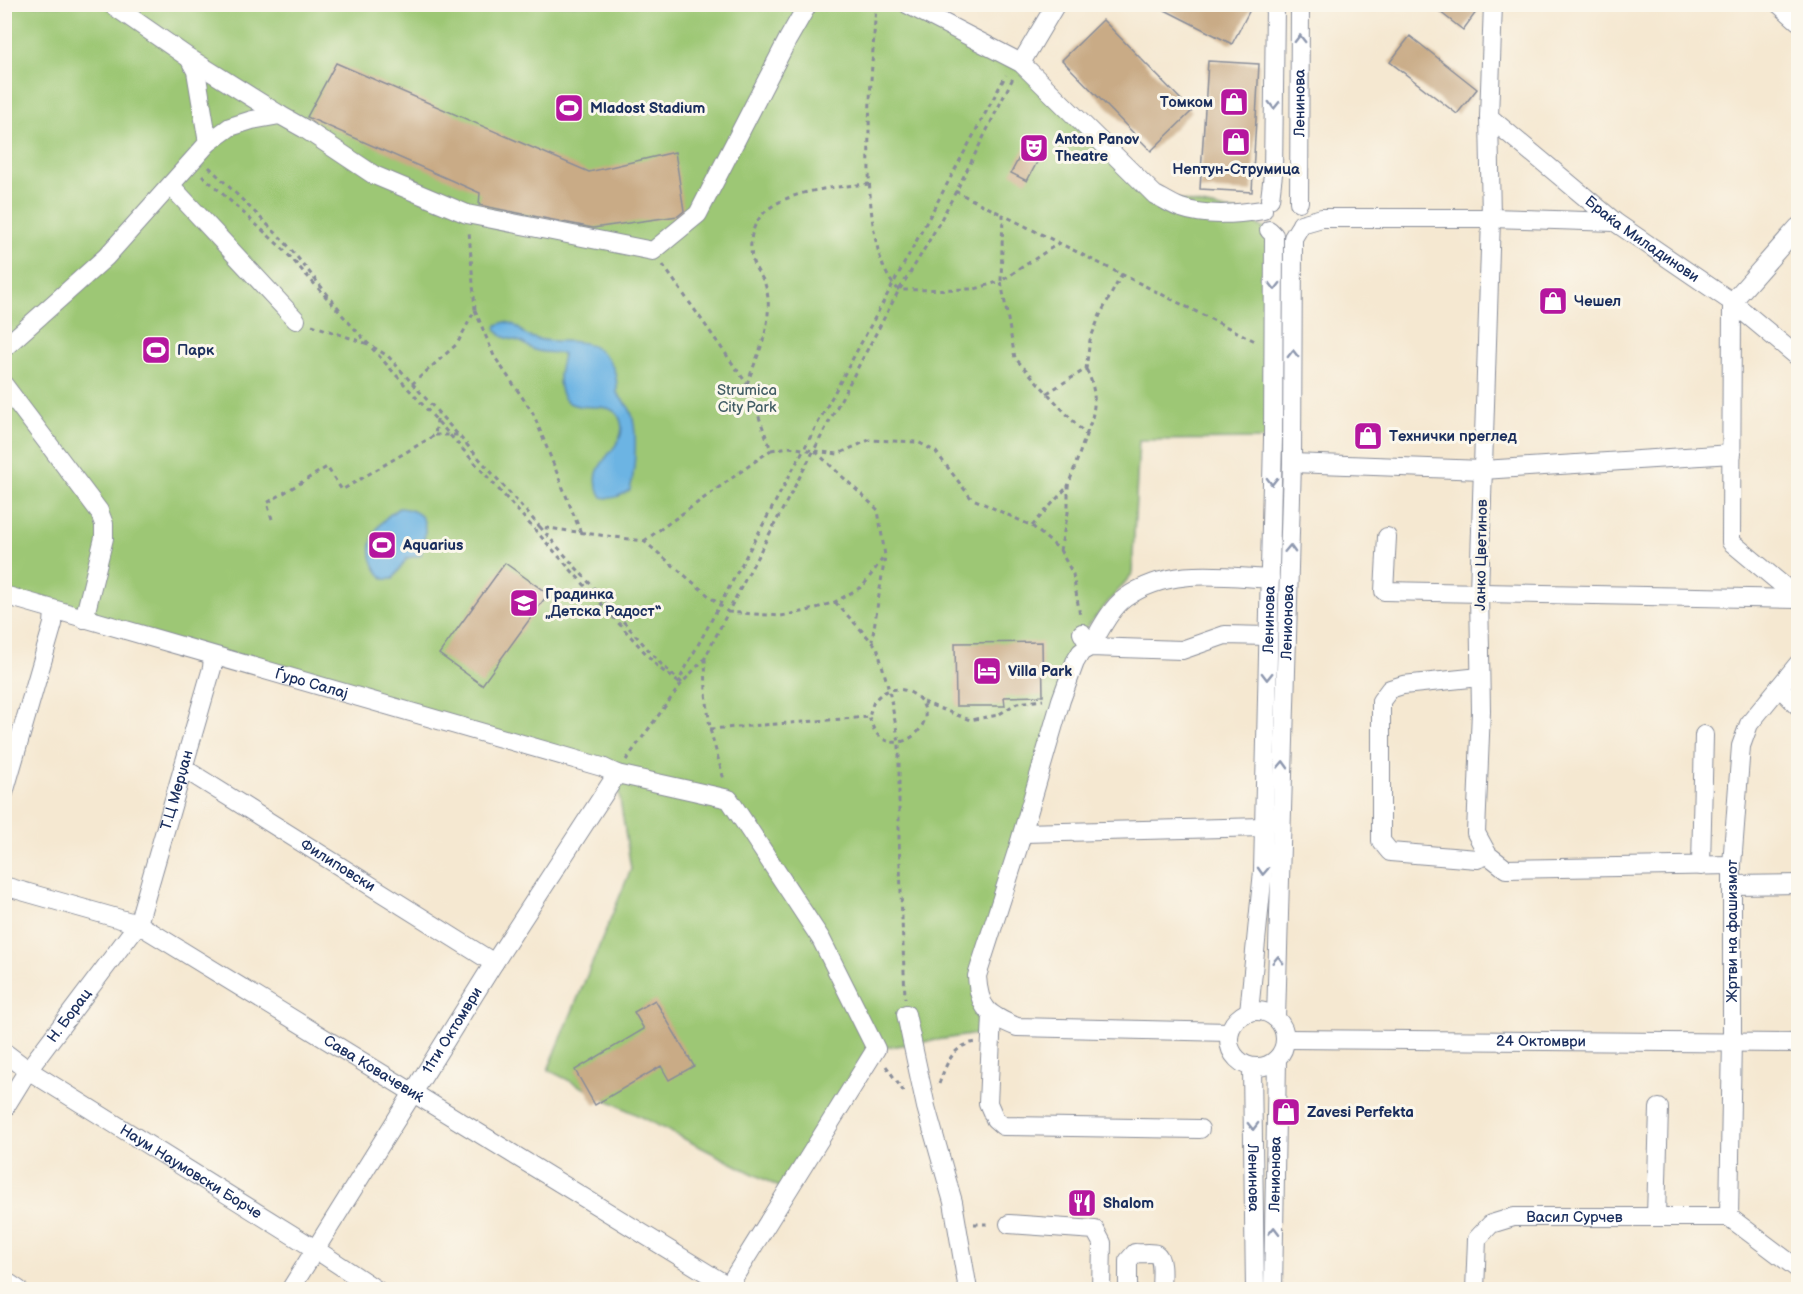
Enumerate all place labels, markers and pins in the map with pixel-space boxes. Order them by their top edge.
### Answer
shop icon: Томком [1218,86,1250,118]
sports icon: Mladost Stadium [553,92,585,124]
place label: Томком [1160,93,1213,112]
place label: Mladost Stadium [590,99,705,118]
shop icon: Нептун-Струмица [1220,126,1252,158]
place label: Anton Panov Theatre [1054,130,1140,166]
theatre icon: Anton Panov Theatre [1018,132,1050,164]
place label: Нептун-Струмица [1172,160,1300,179]
shop icon: Чешел [1537,285,1569,317]
place label: Чешел [1574,292,1621,311]
sports icon: Парк [140,334,172,366]
place label: Парк [177,341,215,360]
shop icon: Технички преглед [1352,420,1384,452]
place label: Технички преглед [1389,427,1517,446]
sports icon: Aquarius [366,529,398,561]
place label: Aquarius [402,536,463,555]
place label: Градинка „Детска Радост“ [545,585,662,621]
school or university icon: Градинка „Детска Радост“ [508,587,540,619]
hotel icon: Villa Park [971,655,1003,687]
place label: Villa Park [1008,662,1072,681]
shop icon: Zavesi Perfekta [1270,1096,1302,1128]
place label: Zavesi Perfekta [1307,1103,1414,1122]
restaurant icon: Shalom [1066,1187,1098,1219]
place label: Shalom [1103,1194,1154,1213]

